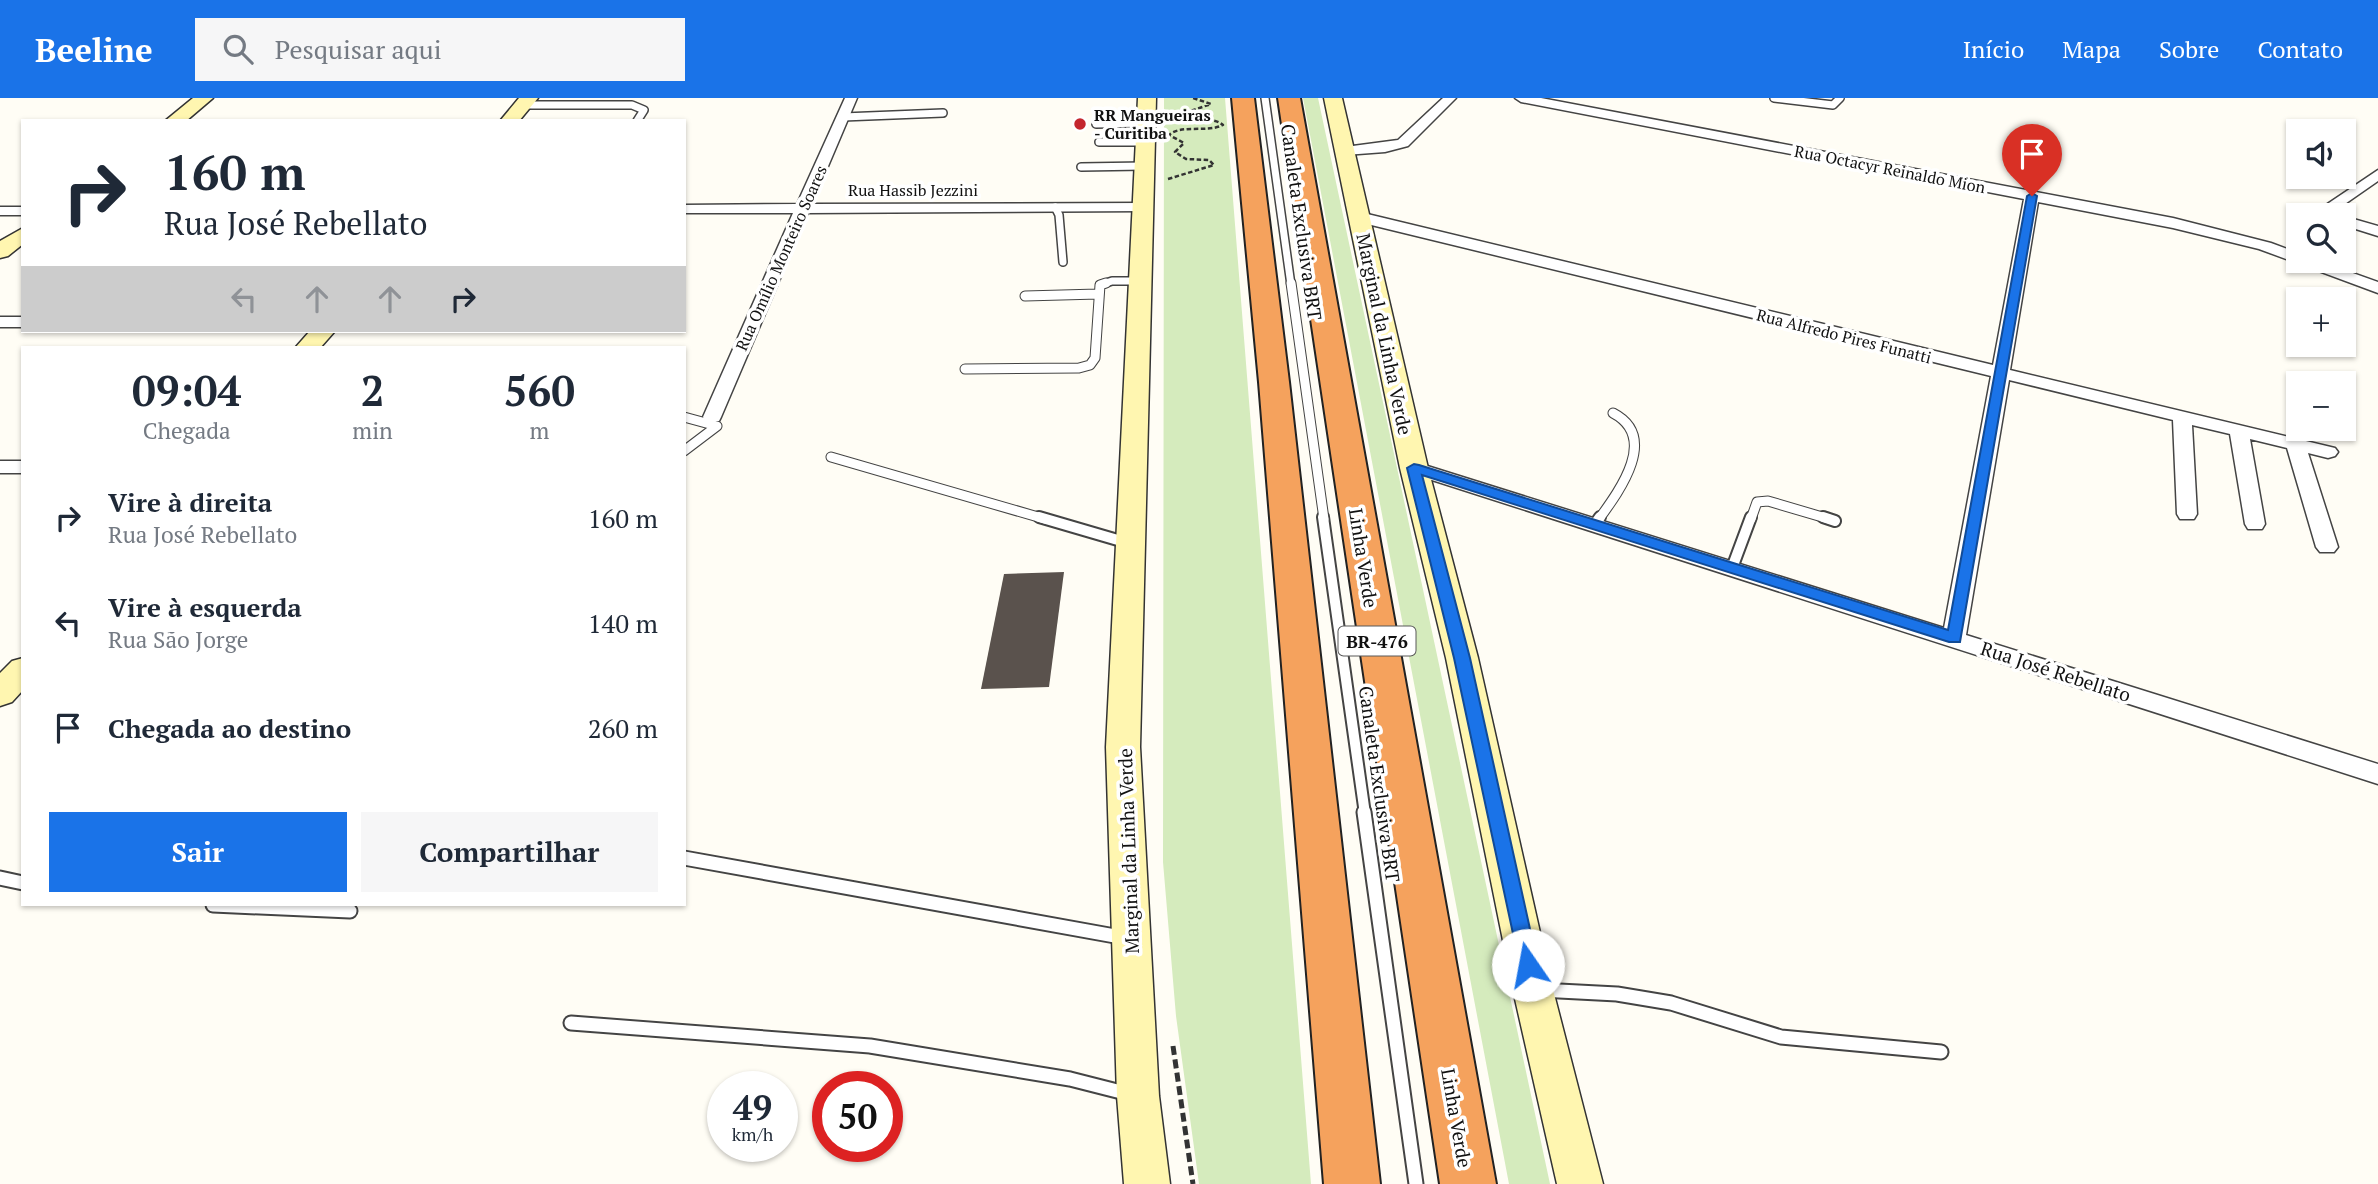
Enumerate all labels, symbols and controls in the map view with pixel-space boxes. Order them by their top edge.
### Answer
search box [195,18,685,81]
text: Beeline [35,28,153,71]
icon: search [219,30,257,68]
text: Pesquisar aqui [275,32,442,66]
text: Início [1963,33,2024,65]
text: Mapa [2062,33,2121,65]
text: Sobre [2159,33,2219,65]
text: Contato [2257,33,2343,65]
place label: RR Mangueiras - Curitiba [1094,104,1211,144]
marker: RR Mangueiras - Curitiba [1072,116,1088,132]
map controls [2286,119,2356,441]
button: sound [2286,119,2356,189]
street label: Canaleta Exclusiva BRT [1276,122,1328,322]
pin [2002,124,2062,196]
icon: arrive [2013,135,2051,173]
text: 160 m [164,139,306,204]
street label: Rua Octacyr Reinaldo Mion [1793,140,1988,198]
icon: right [49,147,140,238]
street label: Rua Omílio Monteiro Soares [730,162,832,354]
street label: Rua Hassib Jezzini [848,179,978,201]
text: Rua José Rebellato [164,202,427,244]
button: search [2286,203,2356,273]
street label: Marginal da Linha Verde [1351,231,1419,437]
icon: left [225,280,263,318]
icon: ahead [298,280,336,318]
icon: ahead [371,280,409,318]
icon: right [444,280,482,318]
button: + [2286,287,2356,357]
street label: Rua Alfredo Pires Funatti [1754,304,1934,368]
text: 09:04 [132,362,241,418]
text: 2 [361,362,384,418]
text: 560 [504,362,575,418]
button: − [2286,371,2356,441]
text: Chegada [143,415,231,446]
text: min [352,415,393,446]
text: m [529,415,549,446]
text: Vire à direita [108,485,272,519]
icon: right [49,499,87,537]
text: 160 m [588,501,658,535]
street label: Linha Verde [1344,506,1384,610]
text: Rua José Rebellato [108,519,297,550]
text: Vire à esquerda [108,590,302,624]
icon: left [49,604,87,642]
text: 140 m [588,606,658,640]
text: Rua São Jorge [108,624,248,655]
road number: BR-476 [1338,626,1416,656]
street label: Rua José Rebellato [1978,635,2134,707]
street label: Canaleta Exclusiva BRT [1354,684,1406,884]
icon: arrive [49,709,87,747]
text: Chegada ao destino [108,711,351,745]
text: 260 m [588,711,658,745]
street label: Marginal da Linha Verde [1112,748,1144,954]
button: Sair [49,812,347,892]
button: Compartilhar [361,812,658,892]
position arrow [1491,928,1565,1002]
street label: Linha Verde [1436,1066,1478,1170]
speed limit sign: 50 [812,1071,903,1162]
text: 49 [733,1084,772,1130]
text: km/h [732,1122,773,1146]

